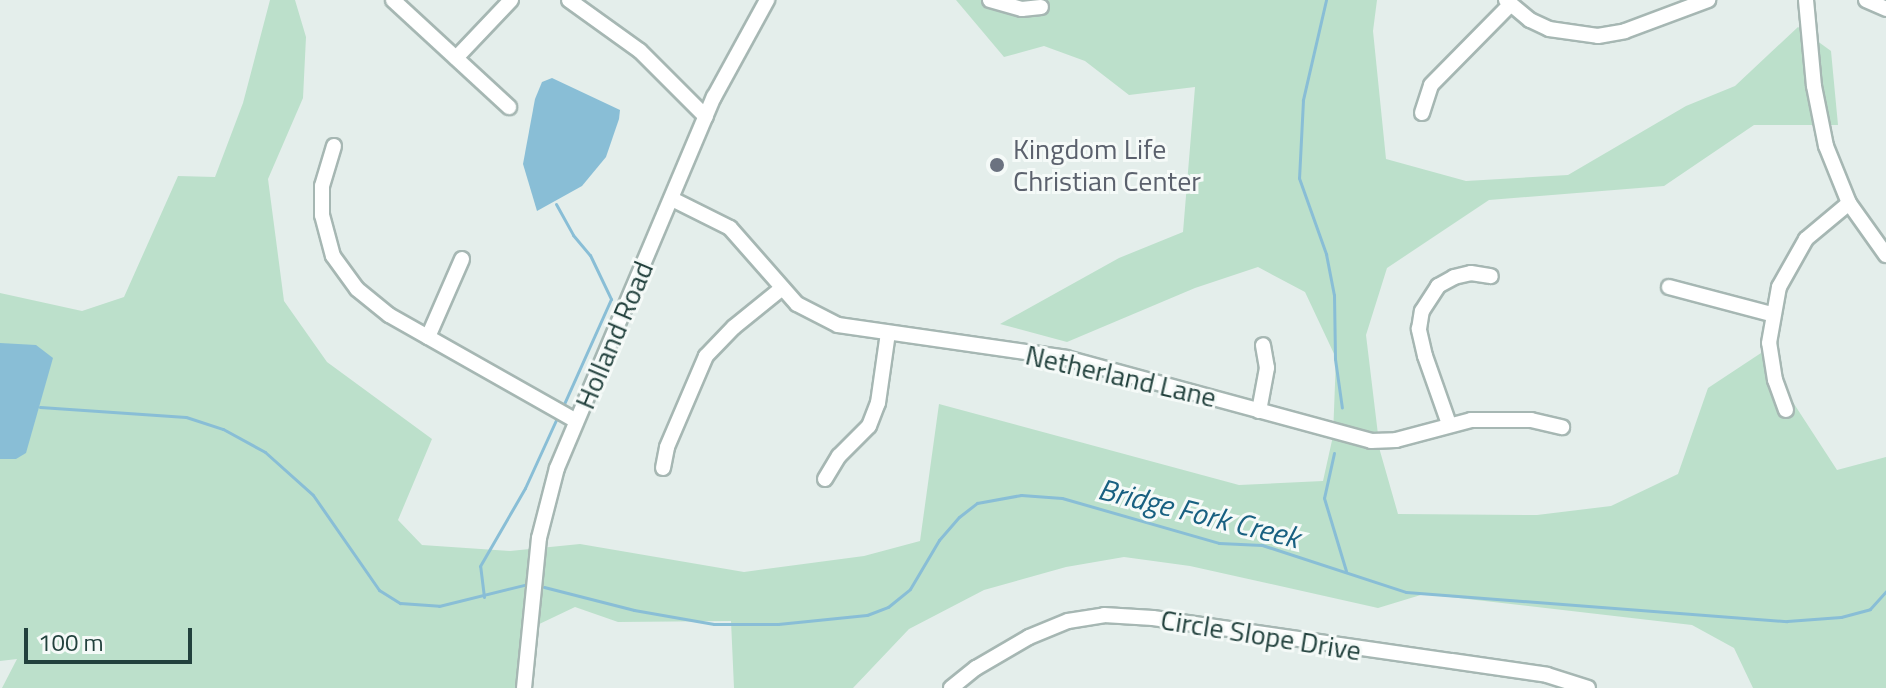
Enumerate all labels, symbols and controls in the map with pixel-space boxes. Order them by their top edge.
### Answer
place label: Kingdom Life Christian Center [1013,132,1201,198]
marker: Kingdom Life Christian Center [988,156,1006,174]
street label: Holland Road [568,256,660,414]
street label: Netherland Lane [1022,338,1220,414]
water label: Bridge Fork Creek [1095,471,1303,555]
street label: Circle Slope Drive [1158,603,1364,667]
scale bar [28,612,196,662]
text: 100 m [38,624,104,660]

